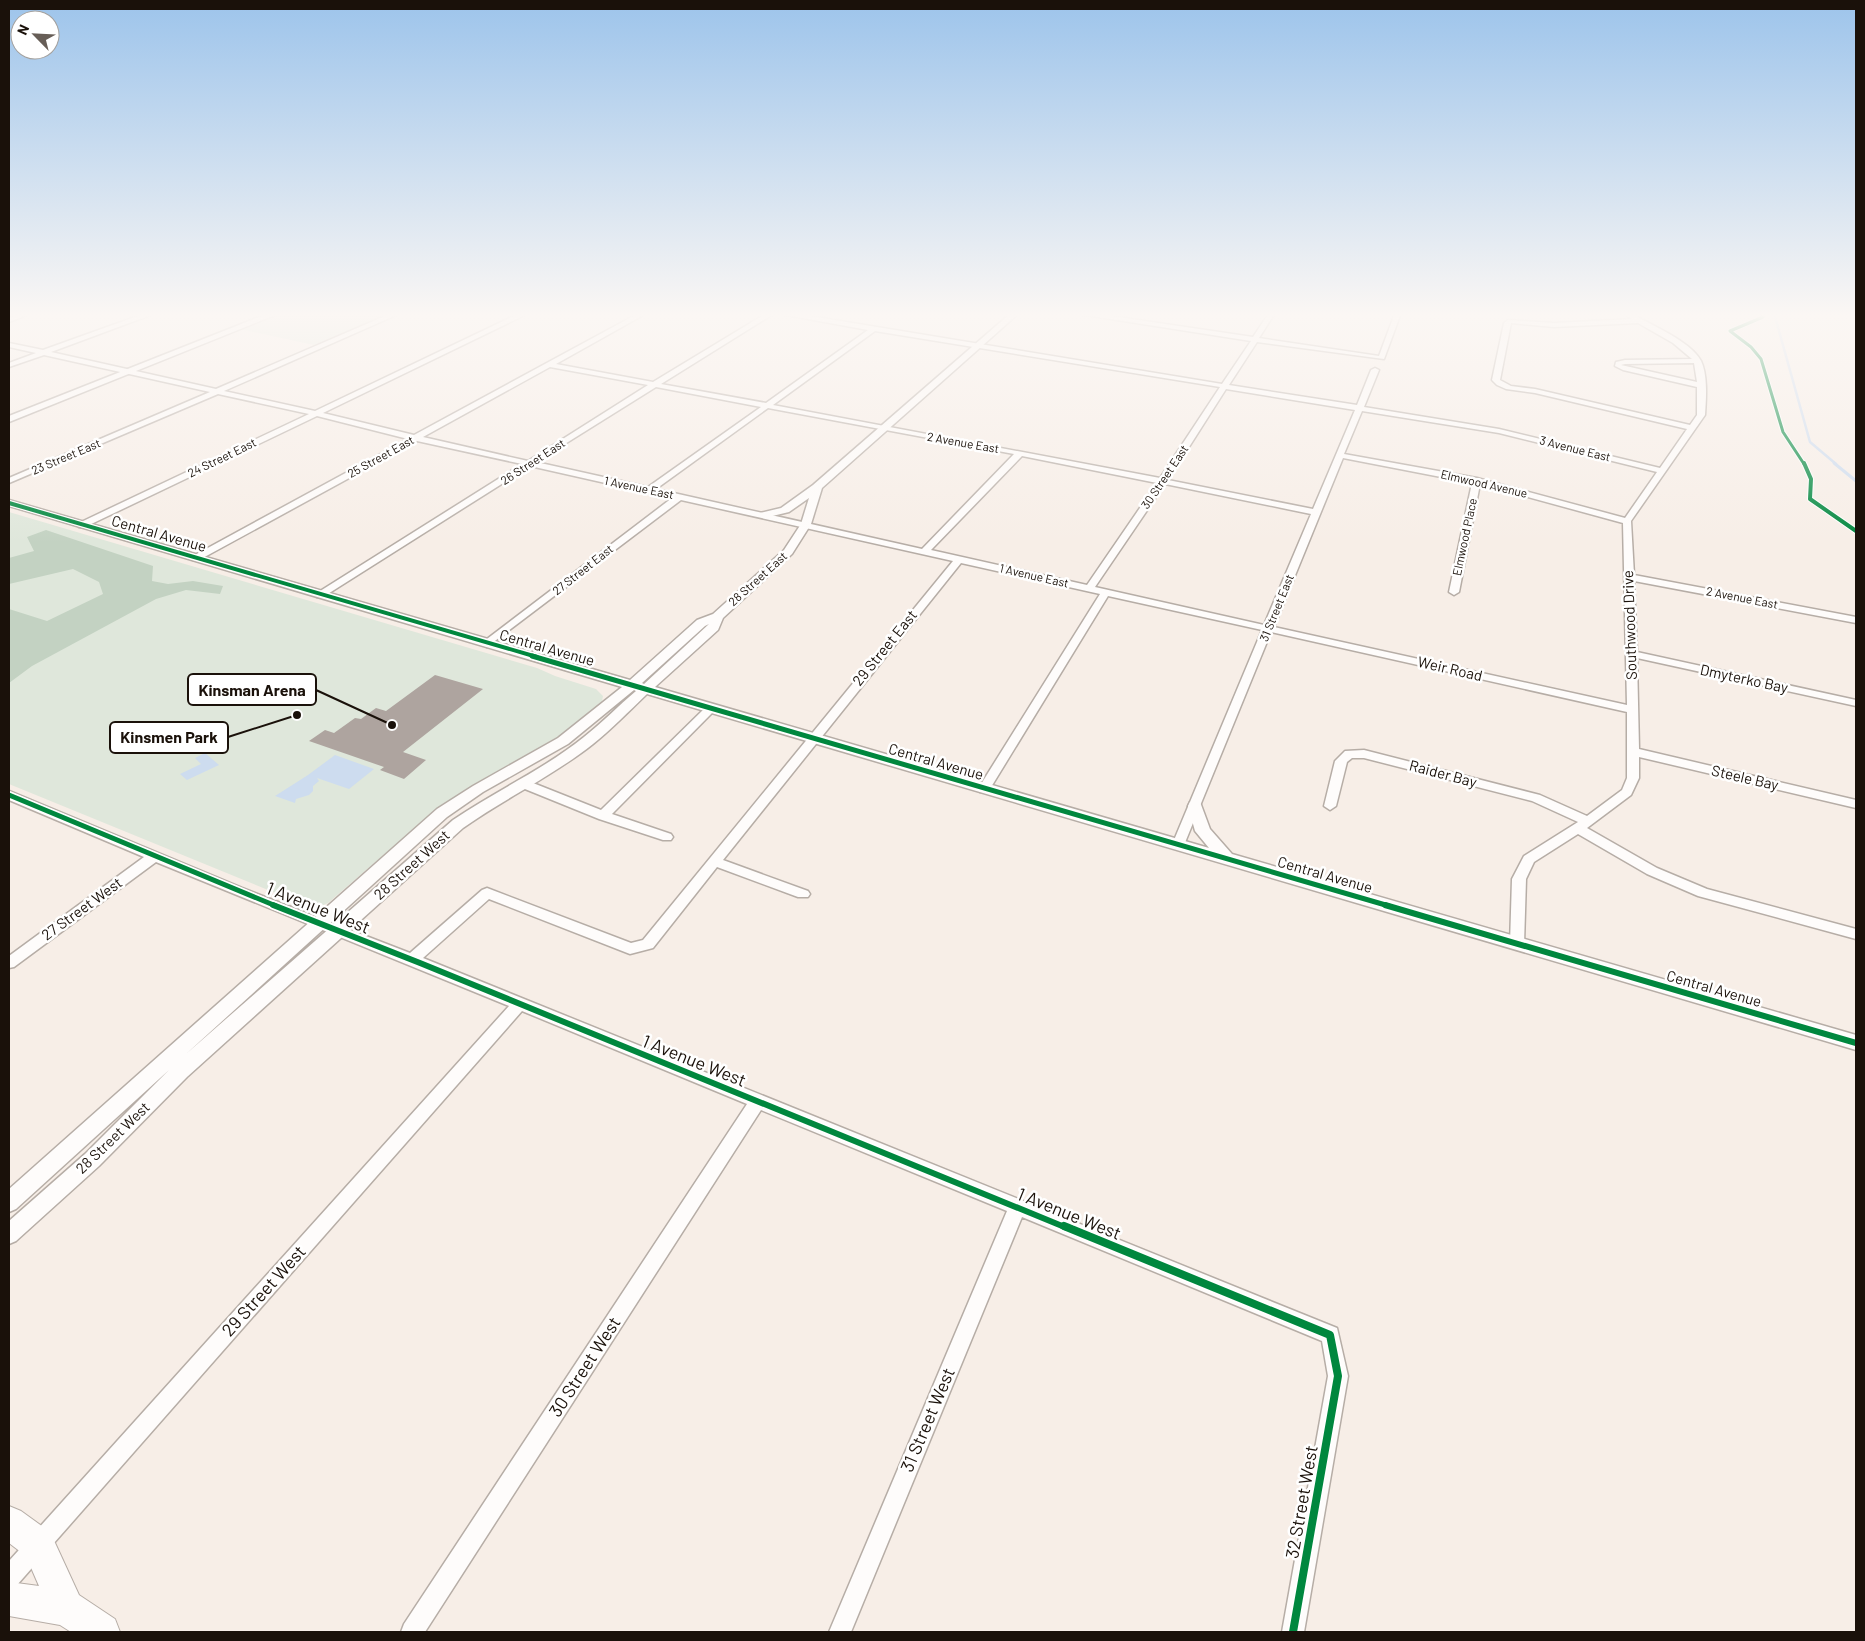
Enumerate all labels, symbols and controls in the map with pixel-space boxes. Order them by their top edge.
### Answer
north arrow [10,10,60,60]
text: N [13,22,32,37]
street label: 2 Avenue East [926,429,1000,455]
street label: 25 Street East [345,432,416,480]
street label: 3 Avenue East [1538,432,1612,464]
street label: 23 Street East [29,435,102,477]
street label: 24 Street East [185,435,258,480]
street label: 26 Street East [498,435,567,487]
street label: 30 Street East [1138,442,1191,511]
street label: Elmwood Avenue [1440,466,1529,500]
street label: 1 Avenue East [603,473,675,501]
street label: Elmwood Place [1449,497,1479,577]
street label: Central Avenue [110,511,209,555]
street label: 27 Street East [549,541,616,597]
street label: 28 Street East [725,548,789,608]
street label: 1 Avenue East [998,560,1070,590]
street label: Southwood Drive [1618,570,1640,680]
street label: 31 Street East [1256,572,1296,643]
street label: 2 Avenue East [1705,583,1779,611]
street label: 29 Street East [848,606,920,689]
street label: Central Avenue [498,625,597,669]
street label: Weir Road [1416,652,1484,684]
street label: Dmyterko Bay [1699,660,1790,696]
callout: Kinsman Arena [188,674,316,705]
text: Kinsman Arena [198,680,306,699]
callout: Kinsmen Park [110,722,228,753]
text: Kinsmen Park [120,727,218,746]
street label: Central Avenue [887,739,986,783]
street label: Raider Bay [1408,755,1479,791]
street label: Steele Bay [1710,761,1781,793]
street label: 28 Street West [370,826,453,903]
street label: Central Avenue [1276,852,1375,896]
street label: 27 Street West [38,873,125,943]
street label: 1 Avenue West [263,876,374,938]
street label: Central Avenue [1665,966,1764,1010]
street label: 1 Avenue West [639,1029,750,1091]
street label: 28 Street West [72,1098,153,1177]
street label: 1 Avenue West [1014,1182,1125,1244]
street label: 29 Street West [217,1240,310,1340]
street label: 30 Street West [544,1312,625,1421]
street label: 31 Street West [895,1364,959,1475]
street label: 32 Street West [1280,1443,1322,1560]

